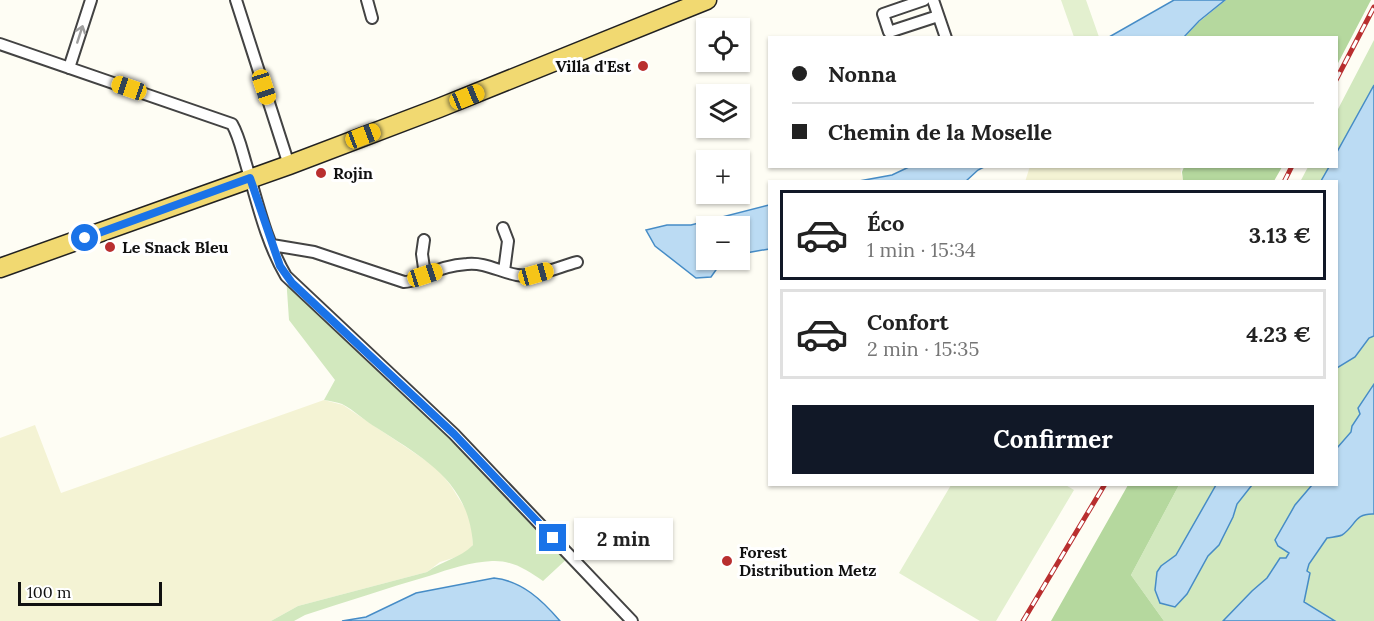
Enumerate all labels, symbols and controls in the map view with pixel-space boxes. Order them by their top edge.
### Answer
map controls [696,18,750,270]
button: locate [696,18,750,72]
one-way arrow [75,25,86,44]
place label: Villa d'Est [555,56,631,76]
marker: Villa d'Est [636,59,650,73]
text: Nonna [828,60,897,88]
car [250,67,278,107]
car [109,74,149,102]
car [447,82,487,112]
button: layers [696,84,750,138]
text: Chemin de la Moselle [828,118,1052,146]
car [343,121,383,151]
button: + [696,150,750,204]
place label: Rojin [333,163,373,183]
marker: Rojin [314,166,328,180]
icon: car [795,208,849,262]
text: Éco [867,209,904,237]
button: − [696,216,750,270]
text: 3.13 € [1249,221,1311,249]
route start [71,224,98,251]
place label: Le Snack Bleu [122,237,229,257]
text: 1 min · 15:34 [867,237,976,262]
marker: Le Snack Bleu [103,240,117,254]
car [516,260,556,288]
car [405,261,445,289]
icon: car [795,307,849,361]
text: Confort [867,308,949,336]
text: 4.23 € [1246,320,1311,348]
text: 2 min · 15:35 [867,336,979,361]
button: Confirmer [792,405,1314,474]
callout: 2 min [574,517,673,559]
route end [539,524,566,551]
text: 2 min [597,526,650,551]
place label: Forest Distribution Metz [739,542,877,580]
marker: Forest Distribution Metz [720,554,734,568]
scale bar [18,579,162,606]
text: 100 m [27,582,71,602]

